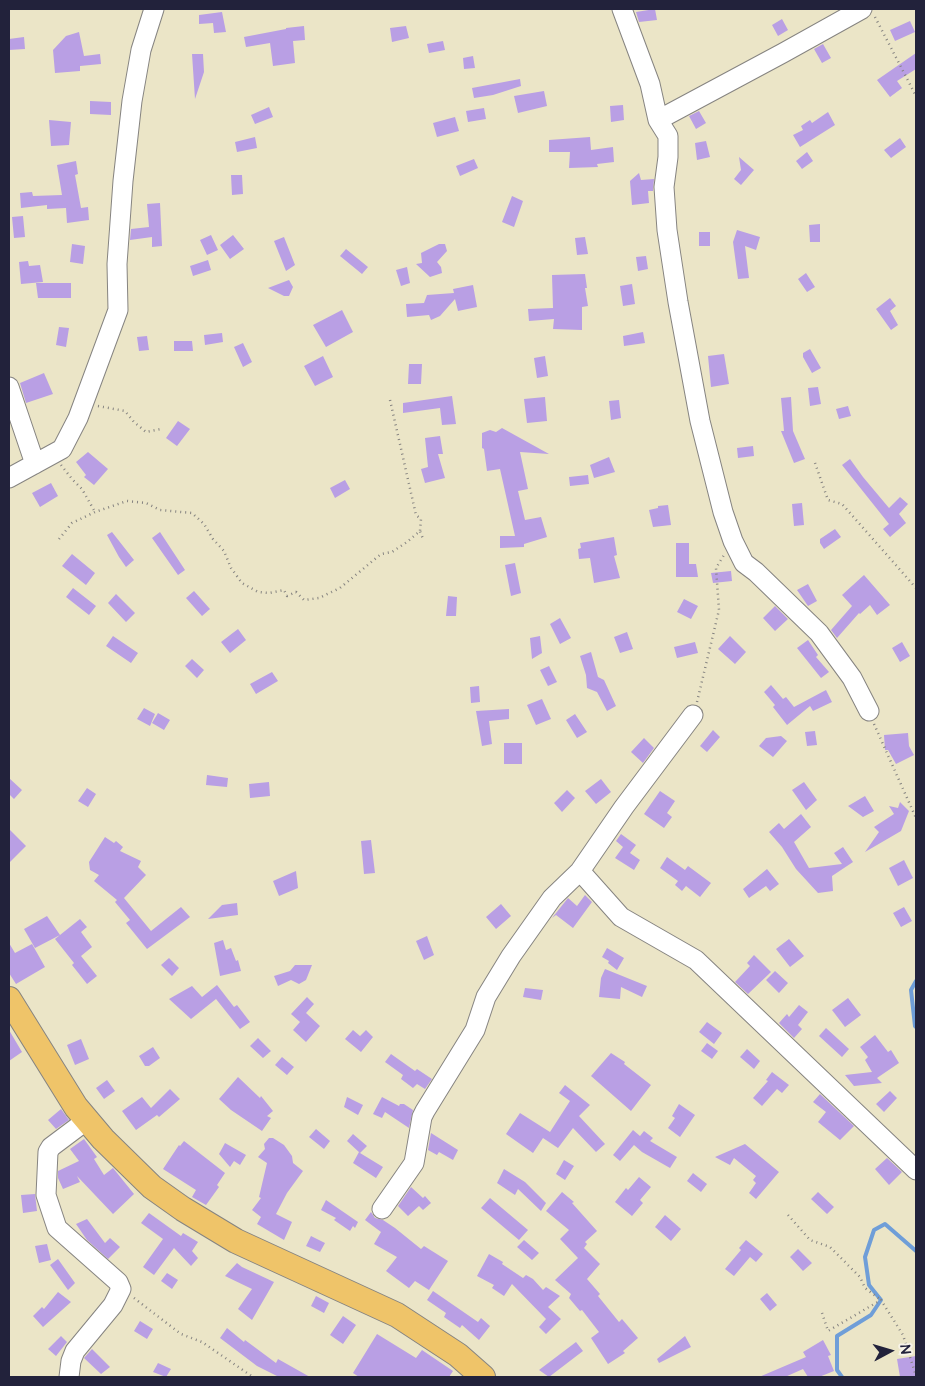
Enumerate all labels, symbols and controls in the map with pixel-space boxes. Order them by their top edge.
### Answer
north arrow [865,1326,915,1376]
text: N [895,1344,915,1355]

